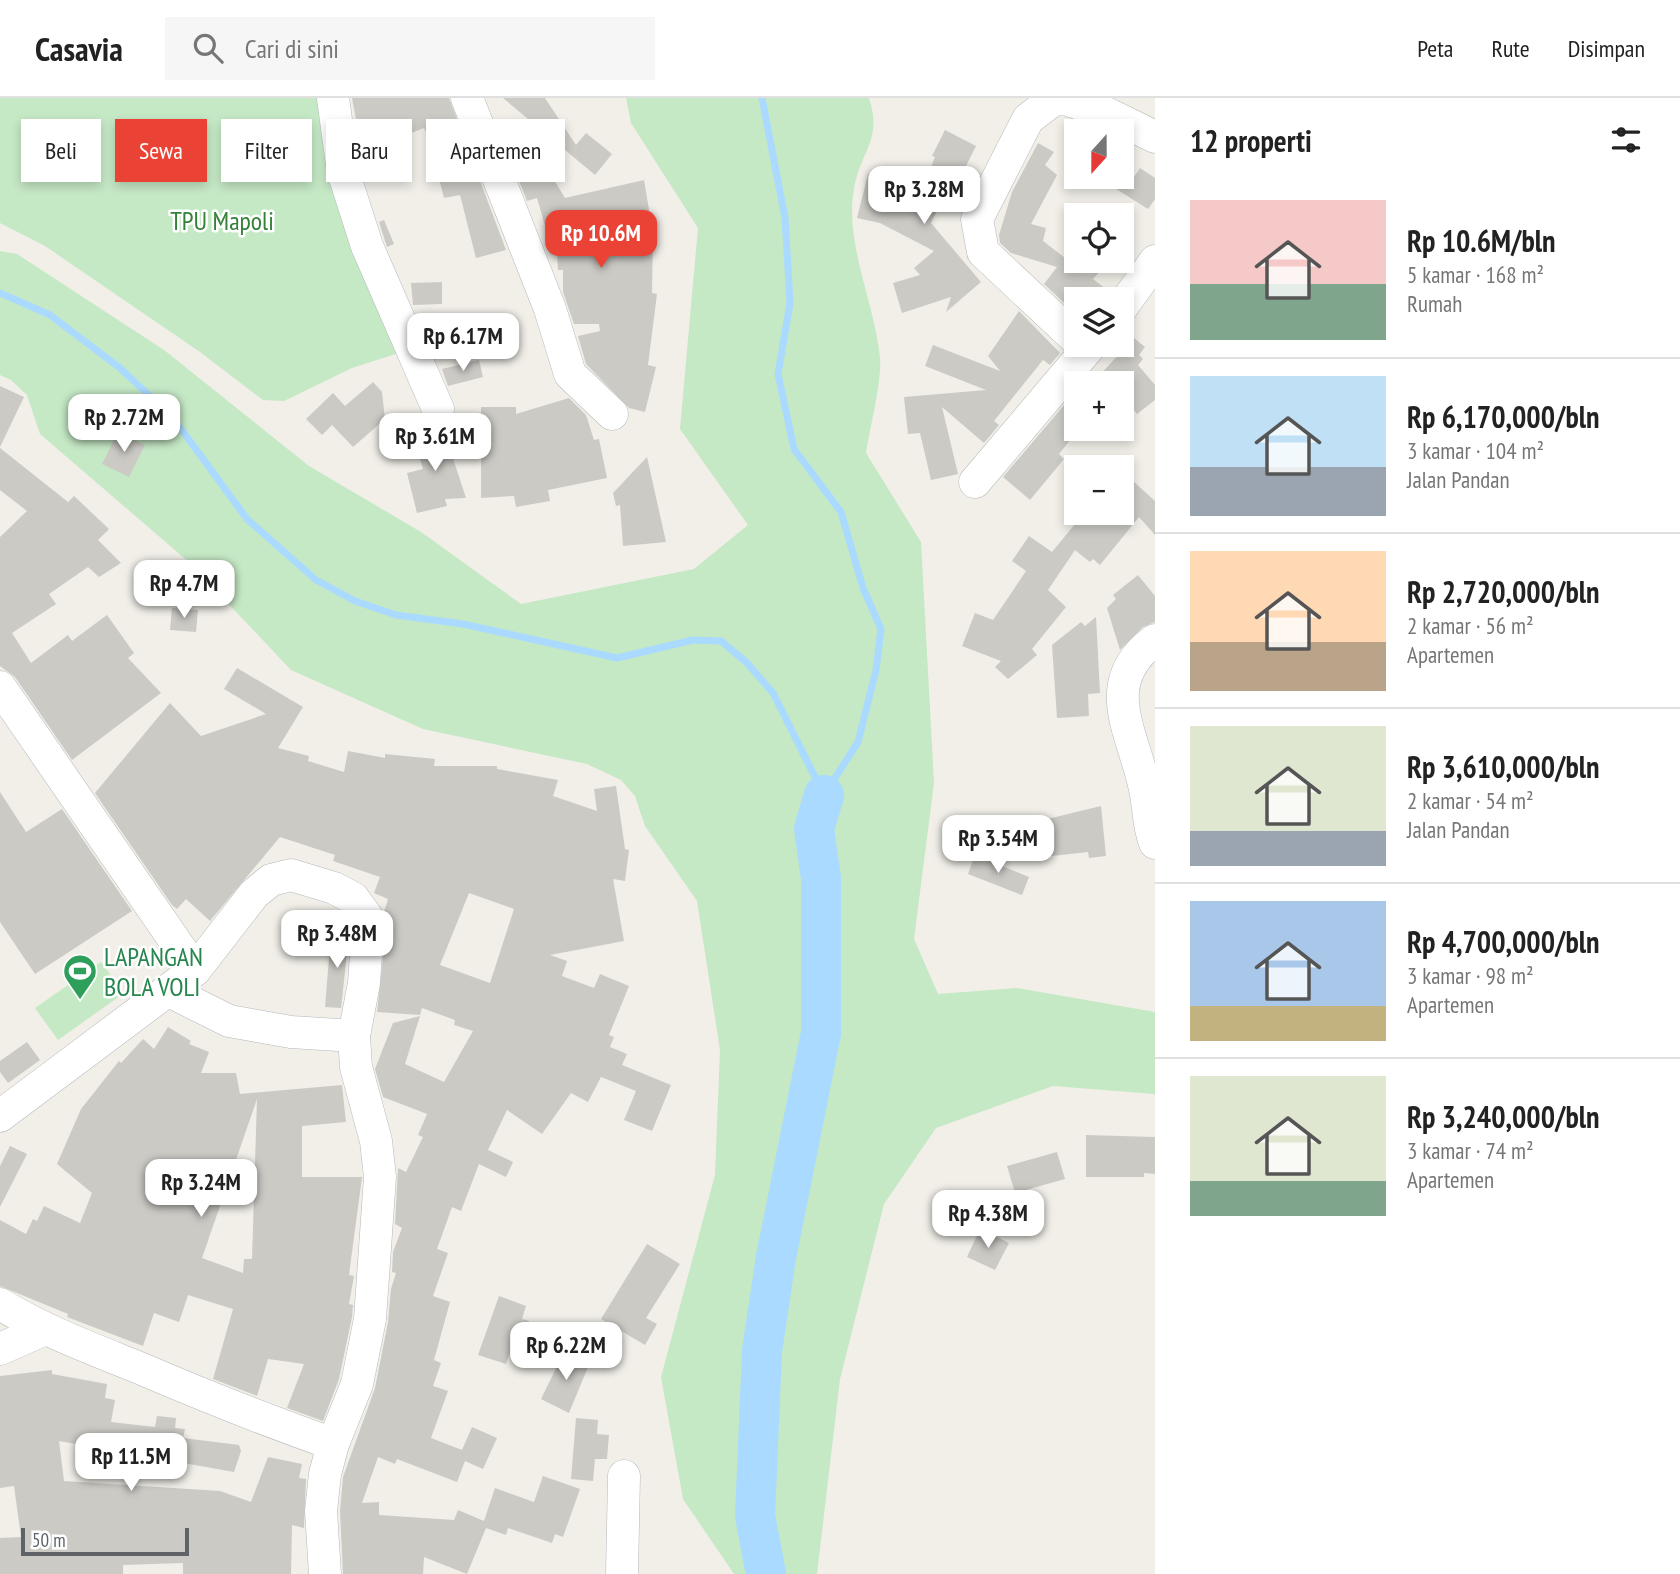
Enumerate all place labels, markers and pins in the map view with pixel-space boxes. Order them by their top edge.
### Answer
pin: Rp 3.28M [852,166,996,226]
pin: Rp 10.6M [529,211,673,270]
pin: Rp 6.17M [391,314,535,373]
pin: Rp 2.72M [52,394,196,454]
pin: Rp 3.61M [363,414,507,473]
pin: Rp 4.7M [119,560,249,620]
pin: Rp 3.54M [926,816,1070,875]
pin: Rp 3.48M [265,910,409,970]
place label: LAPANGAN BOLA VOLI [104,940,203,1003]
sports icon: LAPANGAN BOLA VOLI [61,952,99,1001]
pin: Rp 3.24M [129,1160,273,1219]
pin: Rp 4.38M [916,1190,1060,1250]
pin: Rp 6.22M [494,1322,638,1382]
pin: Rp 11.5M [59,1434,203,1493]

